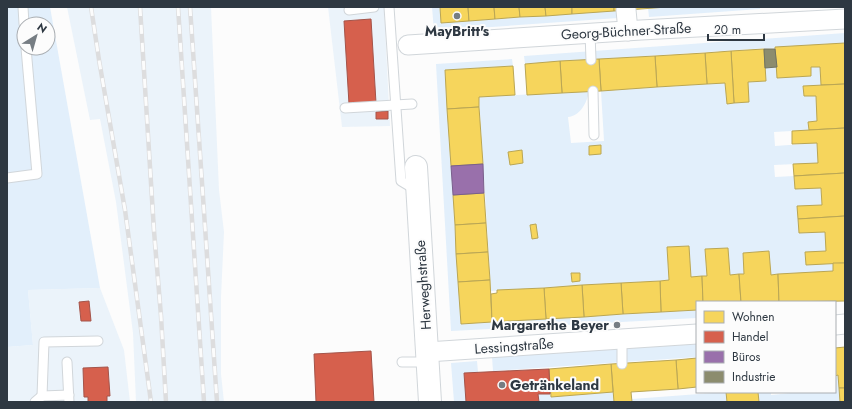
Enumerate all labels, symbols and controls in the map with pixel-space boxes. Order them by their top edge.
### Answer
marker: MayBritt's [452,11,462,21]
north arrow [16,16,56,56]
scale bar [708,16,764,42]
street label: Georg-Büchner-Straße [560,18,692,44]
text: N [34,19,50,37]
place label: MayBritt's [425,21,490,41]
text: 20 m [714,21,741,39]
street label: Herweghstraße [410,239,436,331]
legend [696,301,836,393]
text: Wohnen [732,308,775,326]
place label: Margarethe Beyer [491,315,609,335]
marker: Margarethe Beyer [612,320,622,330]
text: Handel [732,328,768,346]
street label: Lessingstraße [474,333,554,359]
text: Büros [732,348,760,366]
text: Industrie [732,368,776,386]
place label: Getränkeland [510,375,599,395]
marker: Getränkeland [497,380,507,390]

